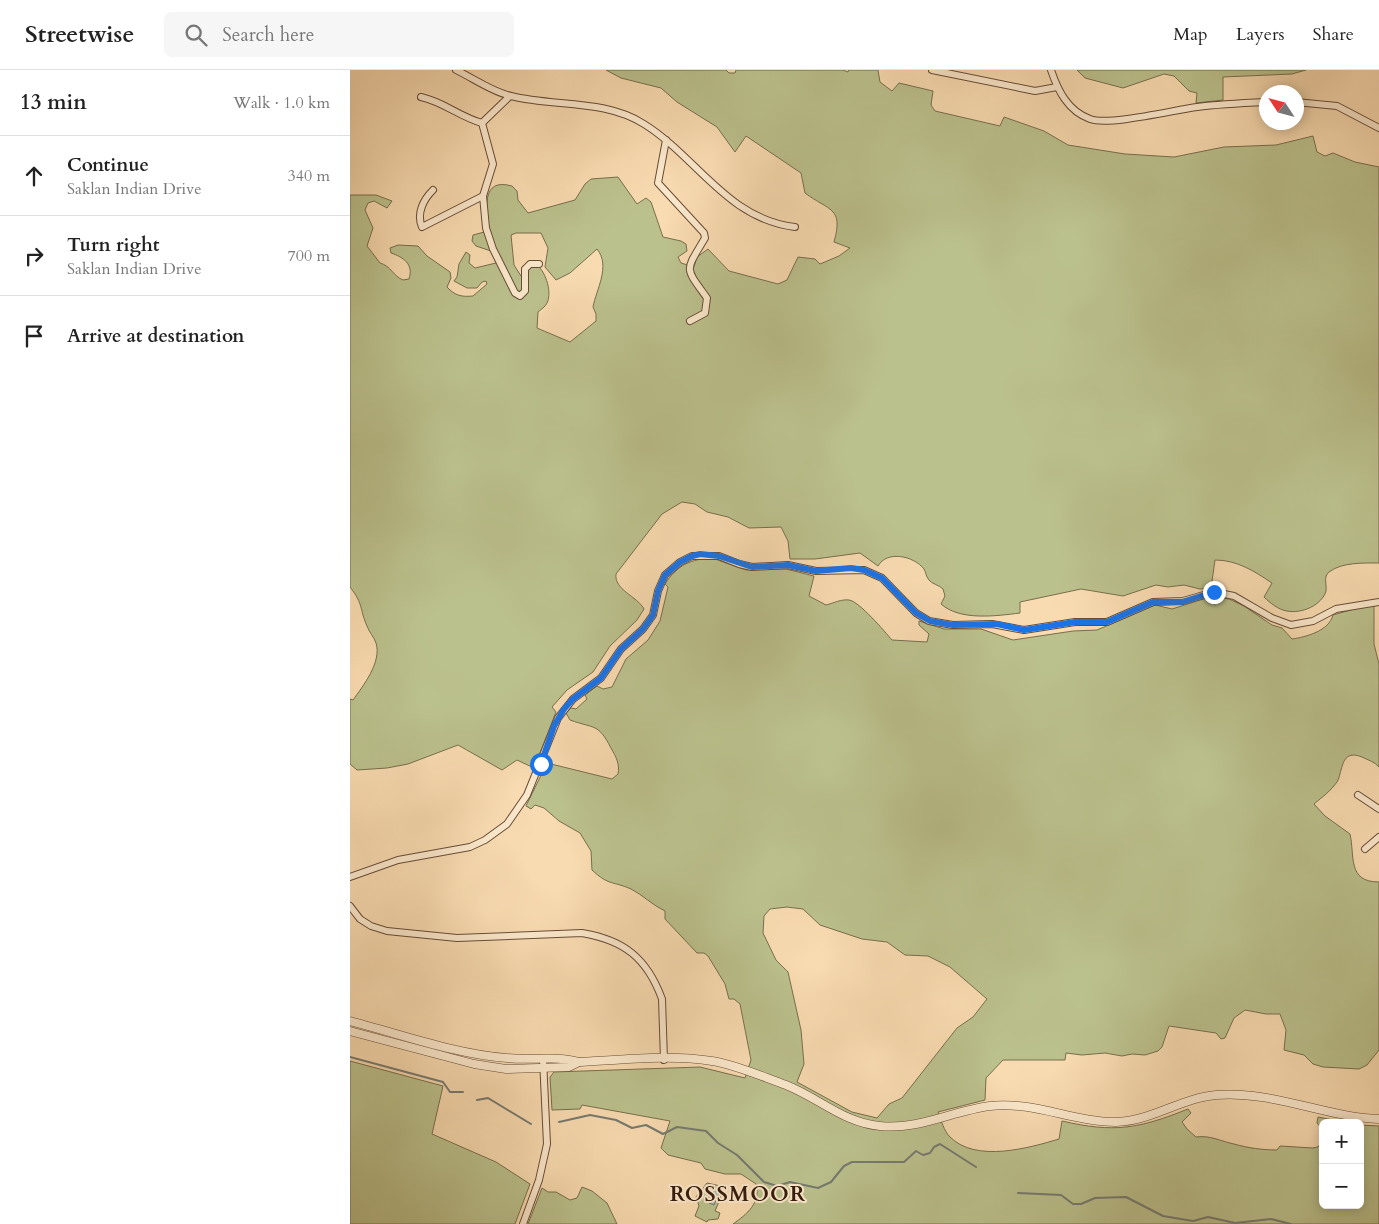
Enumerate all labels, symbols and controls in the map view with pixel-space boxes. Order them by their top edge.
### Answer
search box [164,12,514,57]
text: Streetwise [25,18,134,51]
icon: search [182,21,210,49]
text: Search here [222,22,314,48]
text: Map [1173,22,1208,47]
text: Layers [1236,22,1285,47]
text: Share [1313,22,1354,47]
north arrow [1259,85,1304,130]
text: 13 min [20,88,87,117]
text: Walk · 1.0 km [233,92,330,114]
text: Continue [67,152,149,178]
icon: ahead [20,162,48,190]
text: 340 m [288,165,330,187]
text: Saklan Indian Drive [67,178,201,200]
text: Turn right [67,232,159,258]
icon: right [20,242,48,270]
text: 700 m [288,245,330,267]
text: Saklan Indian Drive [67,258,201,280]
icon: arrive [20,322,48,350]
text: Arrive at destination [67,323,244,349]
route end [1203,581,1226,604]
route start [530,753,553,776]
map controls [1319,1119,1364,1209]
button: + [1319,1119,1364,1164]
button: − [1319,1164,1364,1209]
district label: ROSSMOOR [670,1180,806,1209]

